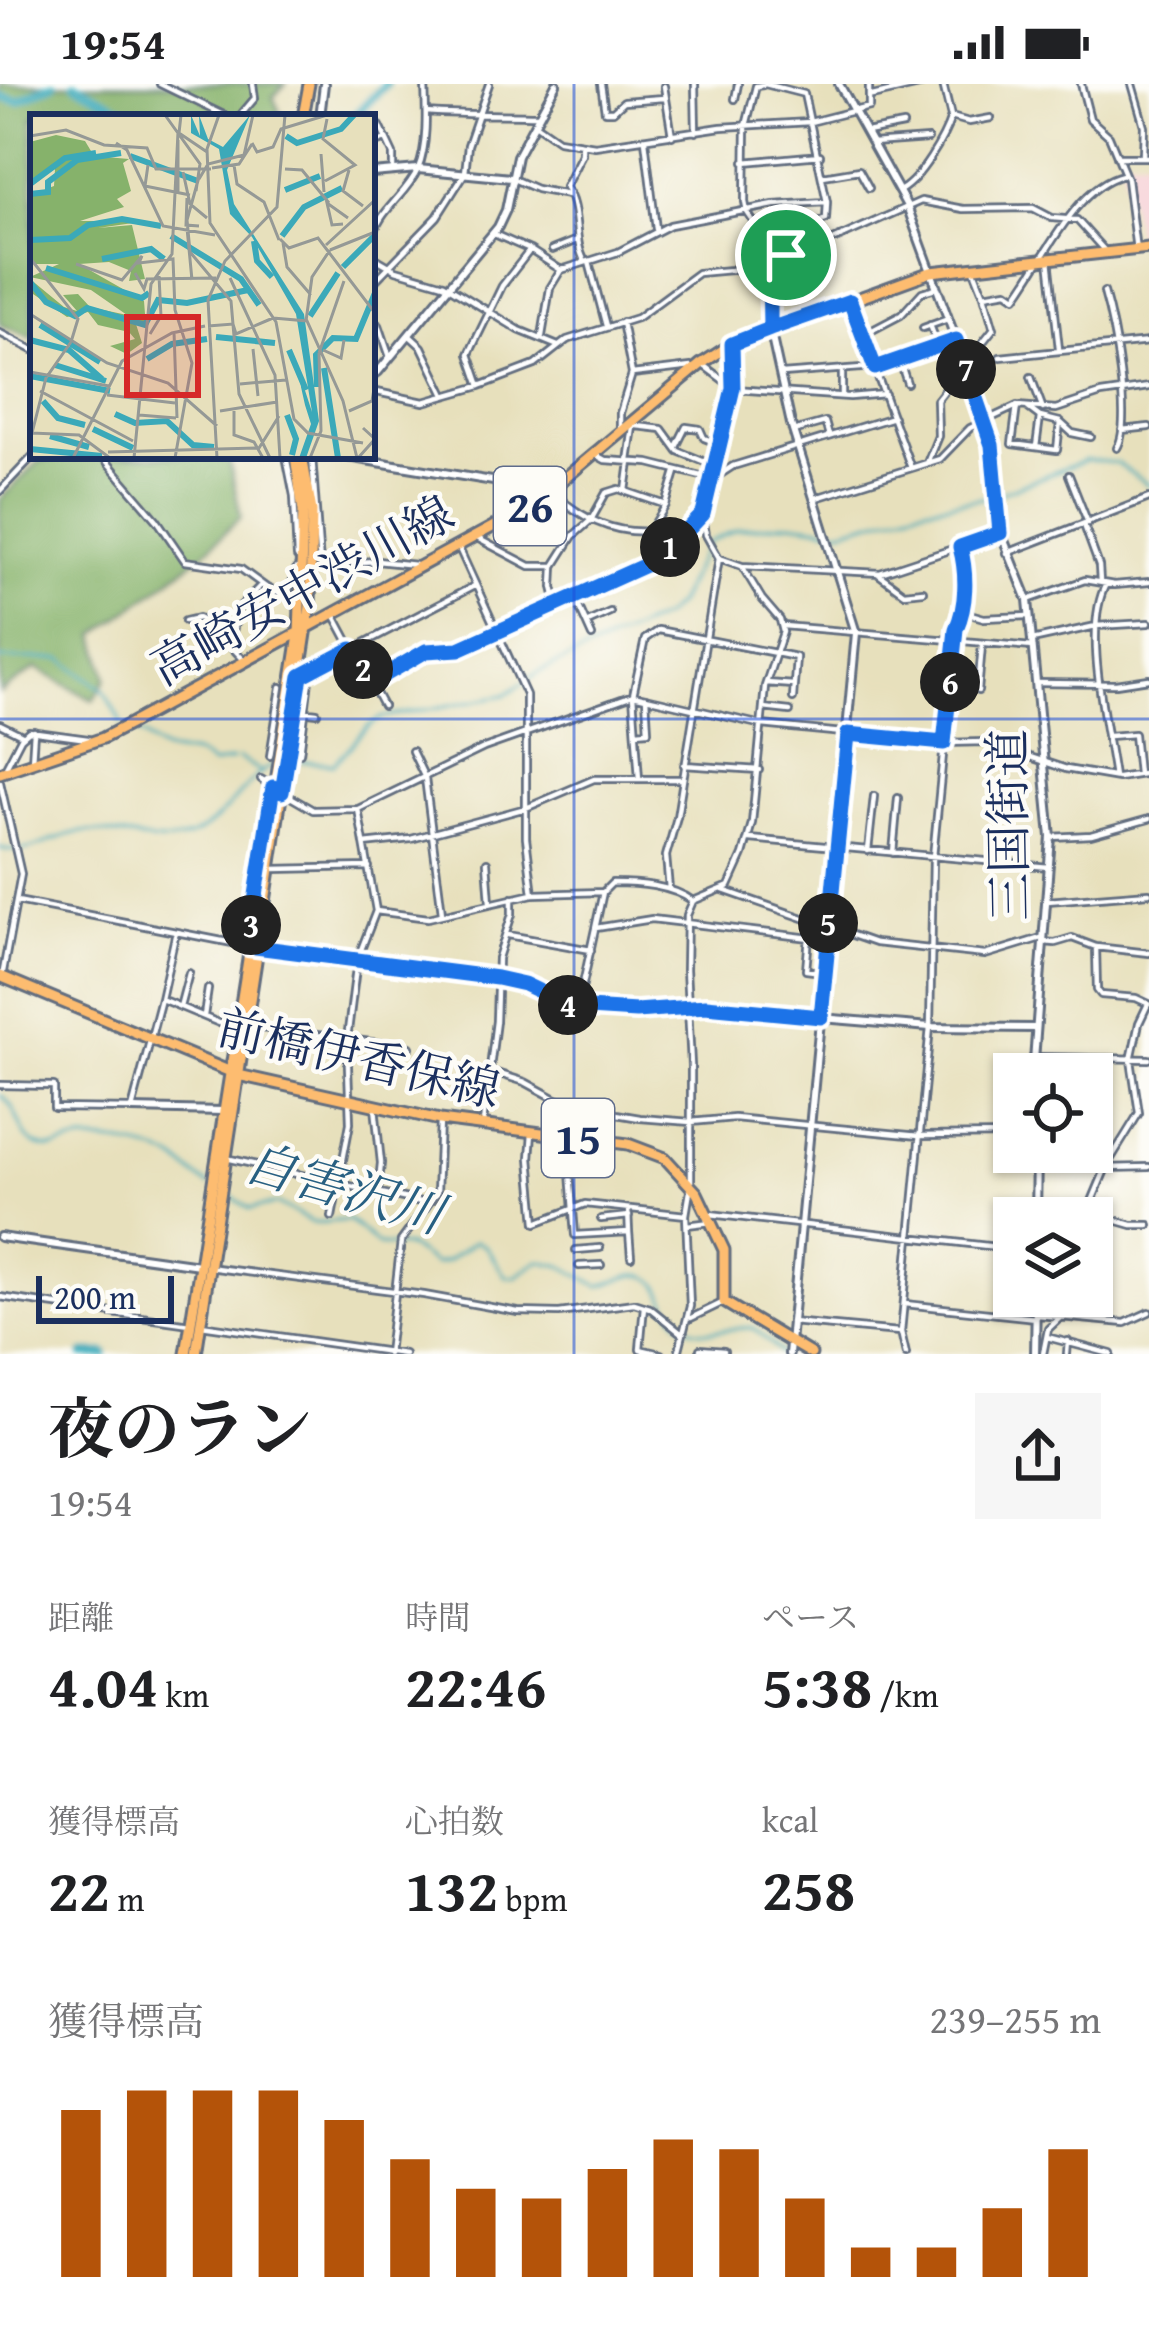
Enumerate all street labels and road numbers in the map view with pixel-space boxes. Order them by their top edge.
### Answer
road number: 26 [494,467,566,545]
street label: 高崎安中渋川線 [138,477,466,702]
street label: 三国街道 [970,728,1045,922]
street label: 前橋伊香保線 [211,991,507,1124]
road number: 15 [542,1099,614,1177]

